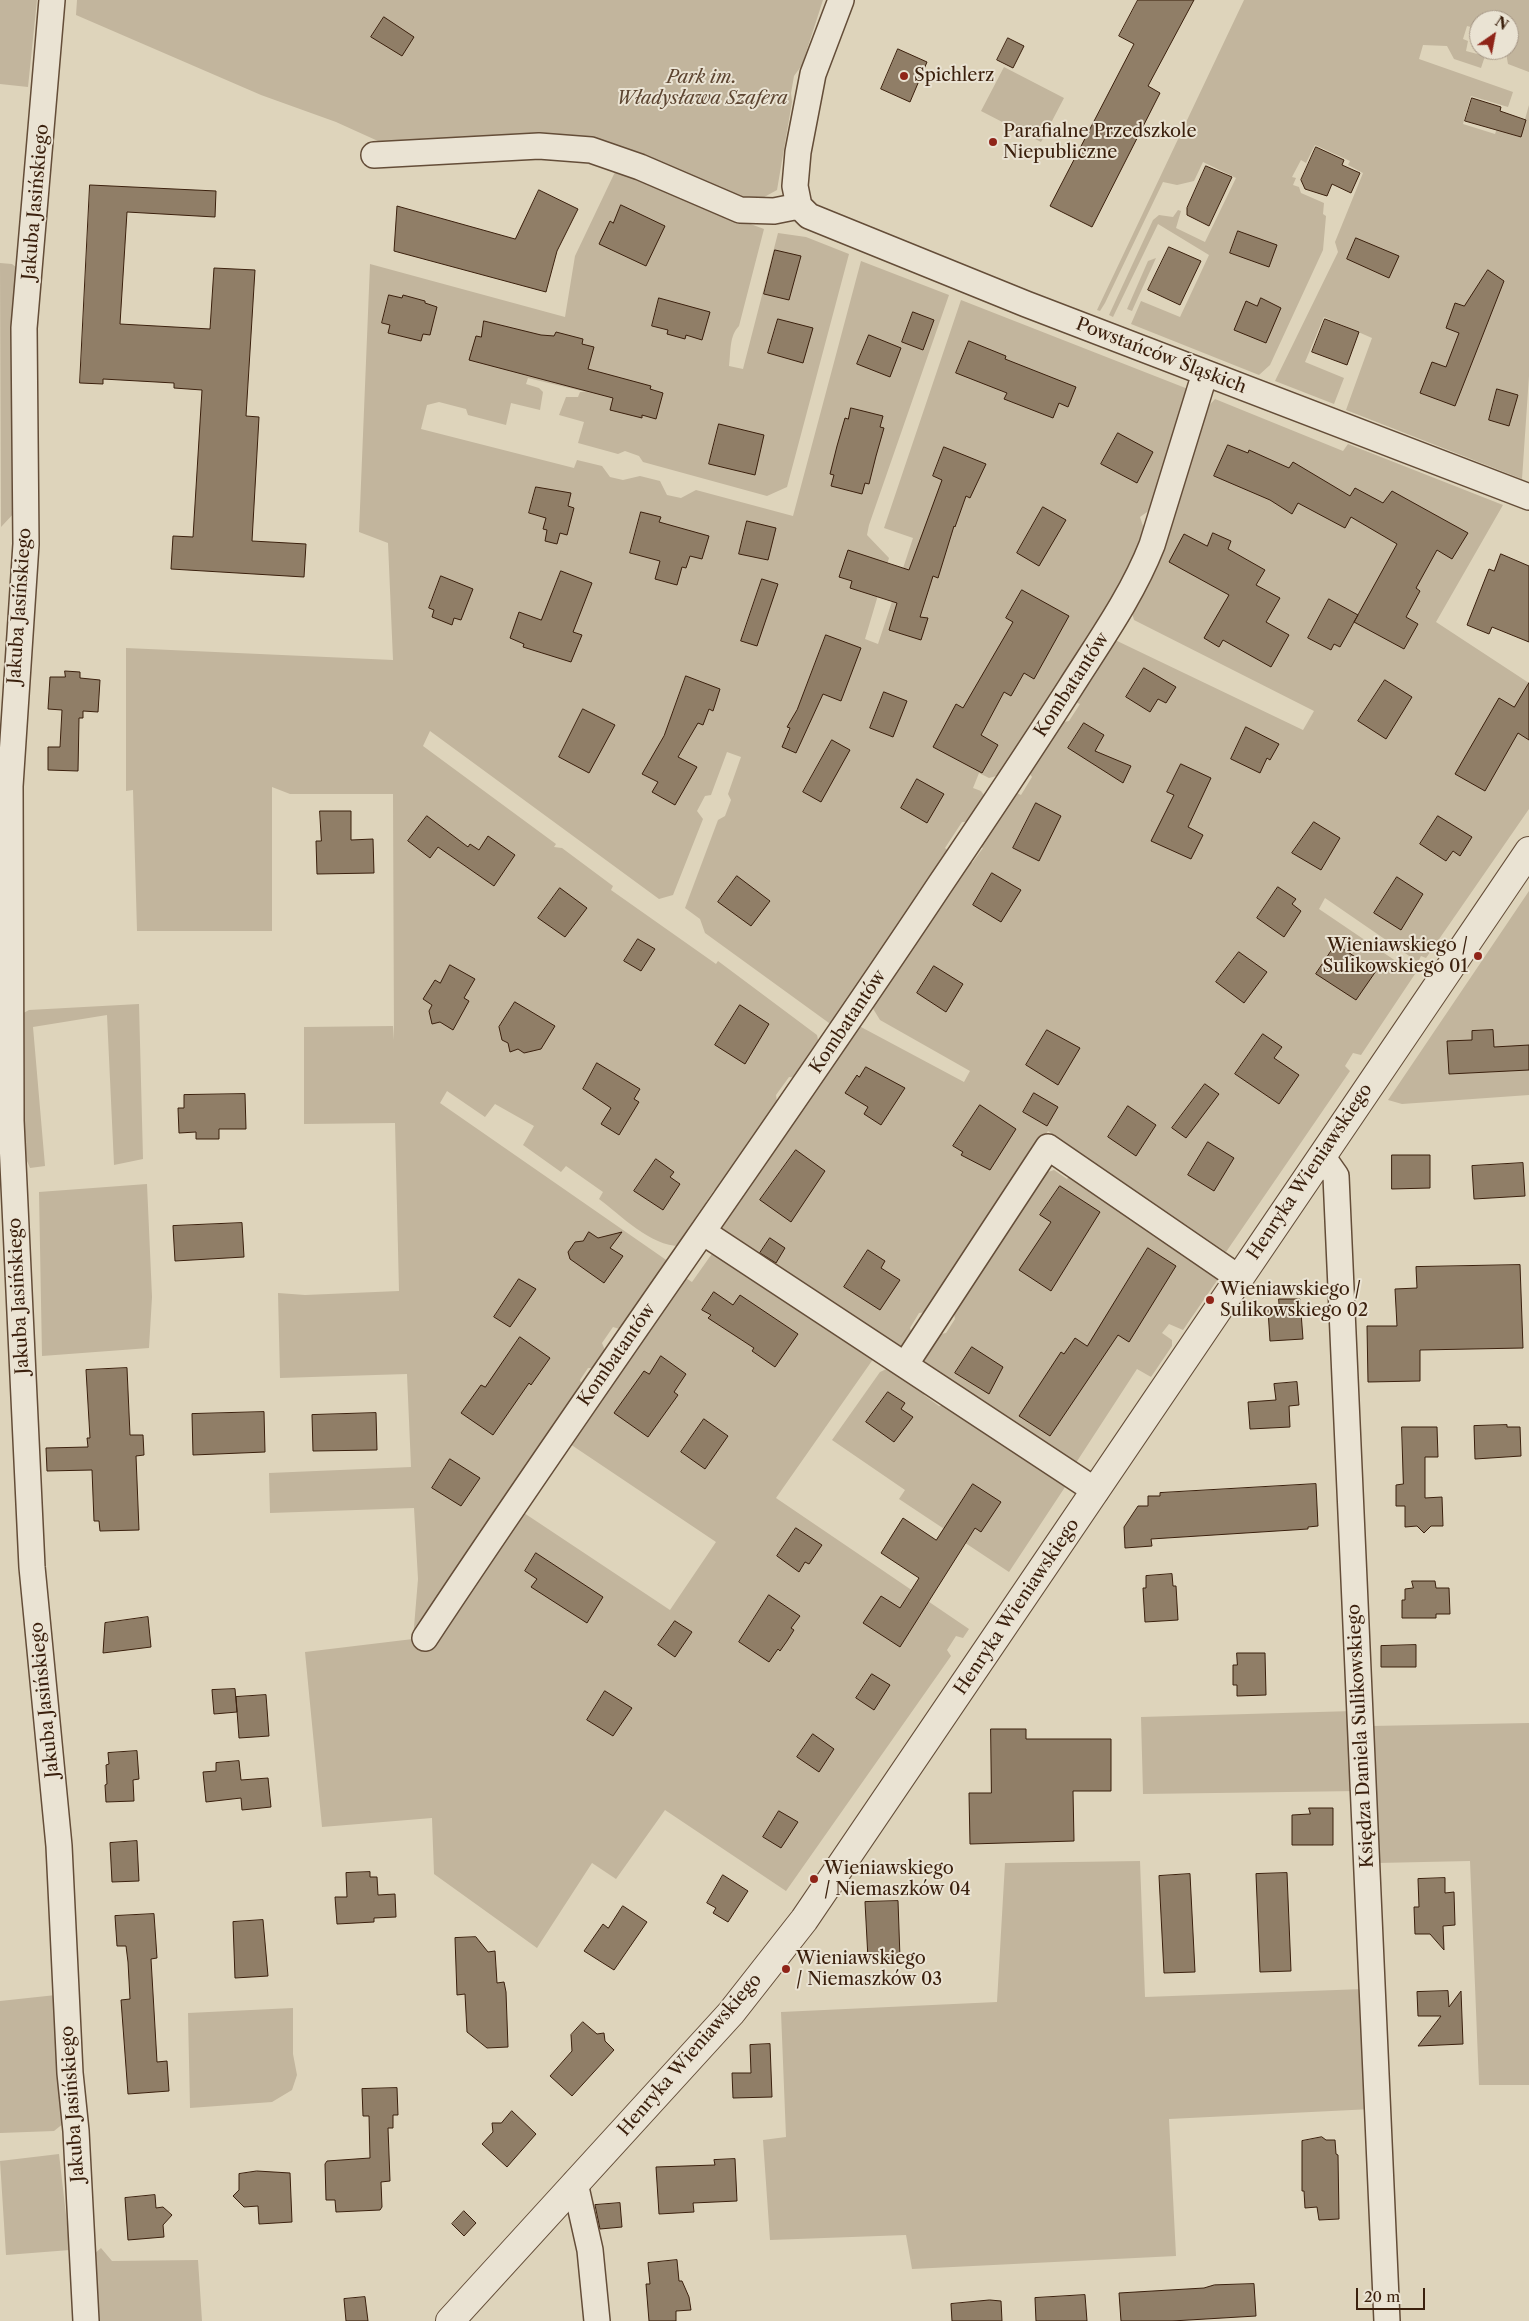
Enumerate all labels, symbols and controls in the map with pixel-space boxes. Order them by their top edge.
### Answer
north arrow [1469,10,1519,60]
text: N [1492,12,1512,34]
place label: Spichlerz [914,65,994,87]
park label: Park im. Władysława Szafera [616,67,788,110]
marker: Spichlerz [898,70,910,82]
place label: Parafialne Przedszkole Niepubliczne [1003,121,1197,163]
street label: Jakuba Jasińskiego [18,123,54,281]
marker: Parafialne Przedszkole Niepubliczne [987,136,999,148]
street label: Powstańców Śląskich [1073,314,1249,398]
street label: Jakuba Jasińskiego [4,527,36,685]
street label: Kombatantów [1030,629,1114,741]
place label: Wieniawskiego / Sulikowskiego 01 [1322,935,1468,978]
marker: Wieniawskiego / Sulikowskiego 01 [1472,950,1484,962]
street label: Kombatantów [805,966,891,1078]
street label: Henryka Wieniawskiego [1243,1080,1377,1264]
street label: Jakuba Jasińskiego [4,1217,34,1375]
place label: Wieniawskiego / Sulikowskiego 02 [1220,1279,1368,1322]
marker: Wieniawskiego / Sulikowskiego 02 [1204,1294,1216,1306]
street label: Kombatantów [574,1299,660,1411]
street label: Henryka Wieniawskiego [950,1515,1084,1699]
street label: Księdza Daniela Sulikowskiego [1343,1604,1379,1868]
street label: Jakuba Jasińskiego [26,1621,64,1779]
place label: Wieniawskiego / Niemaszków 04 [824,1858,971,1900]
marker: Wieniawskiego / Niemaszków 04 [808,1873,820,1885]
place label: Wieniawskiego / Niemaszków 03 [796,1948,942,1990]
marker: Wieniawskiego / Niemaszków 03 [780,1963,792,1975]
street label: Henryka Wieniawskiego [614,1969,766,2141]
street label: Jakuba Jasińskiego [57,2025,89,2183]
scale bar [1359,2278,1428,2310]
text: 20 m [1364,2287,1400,2306]

